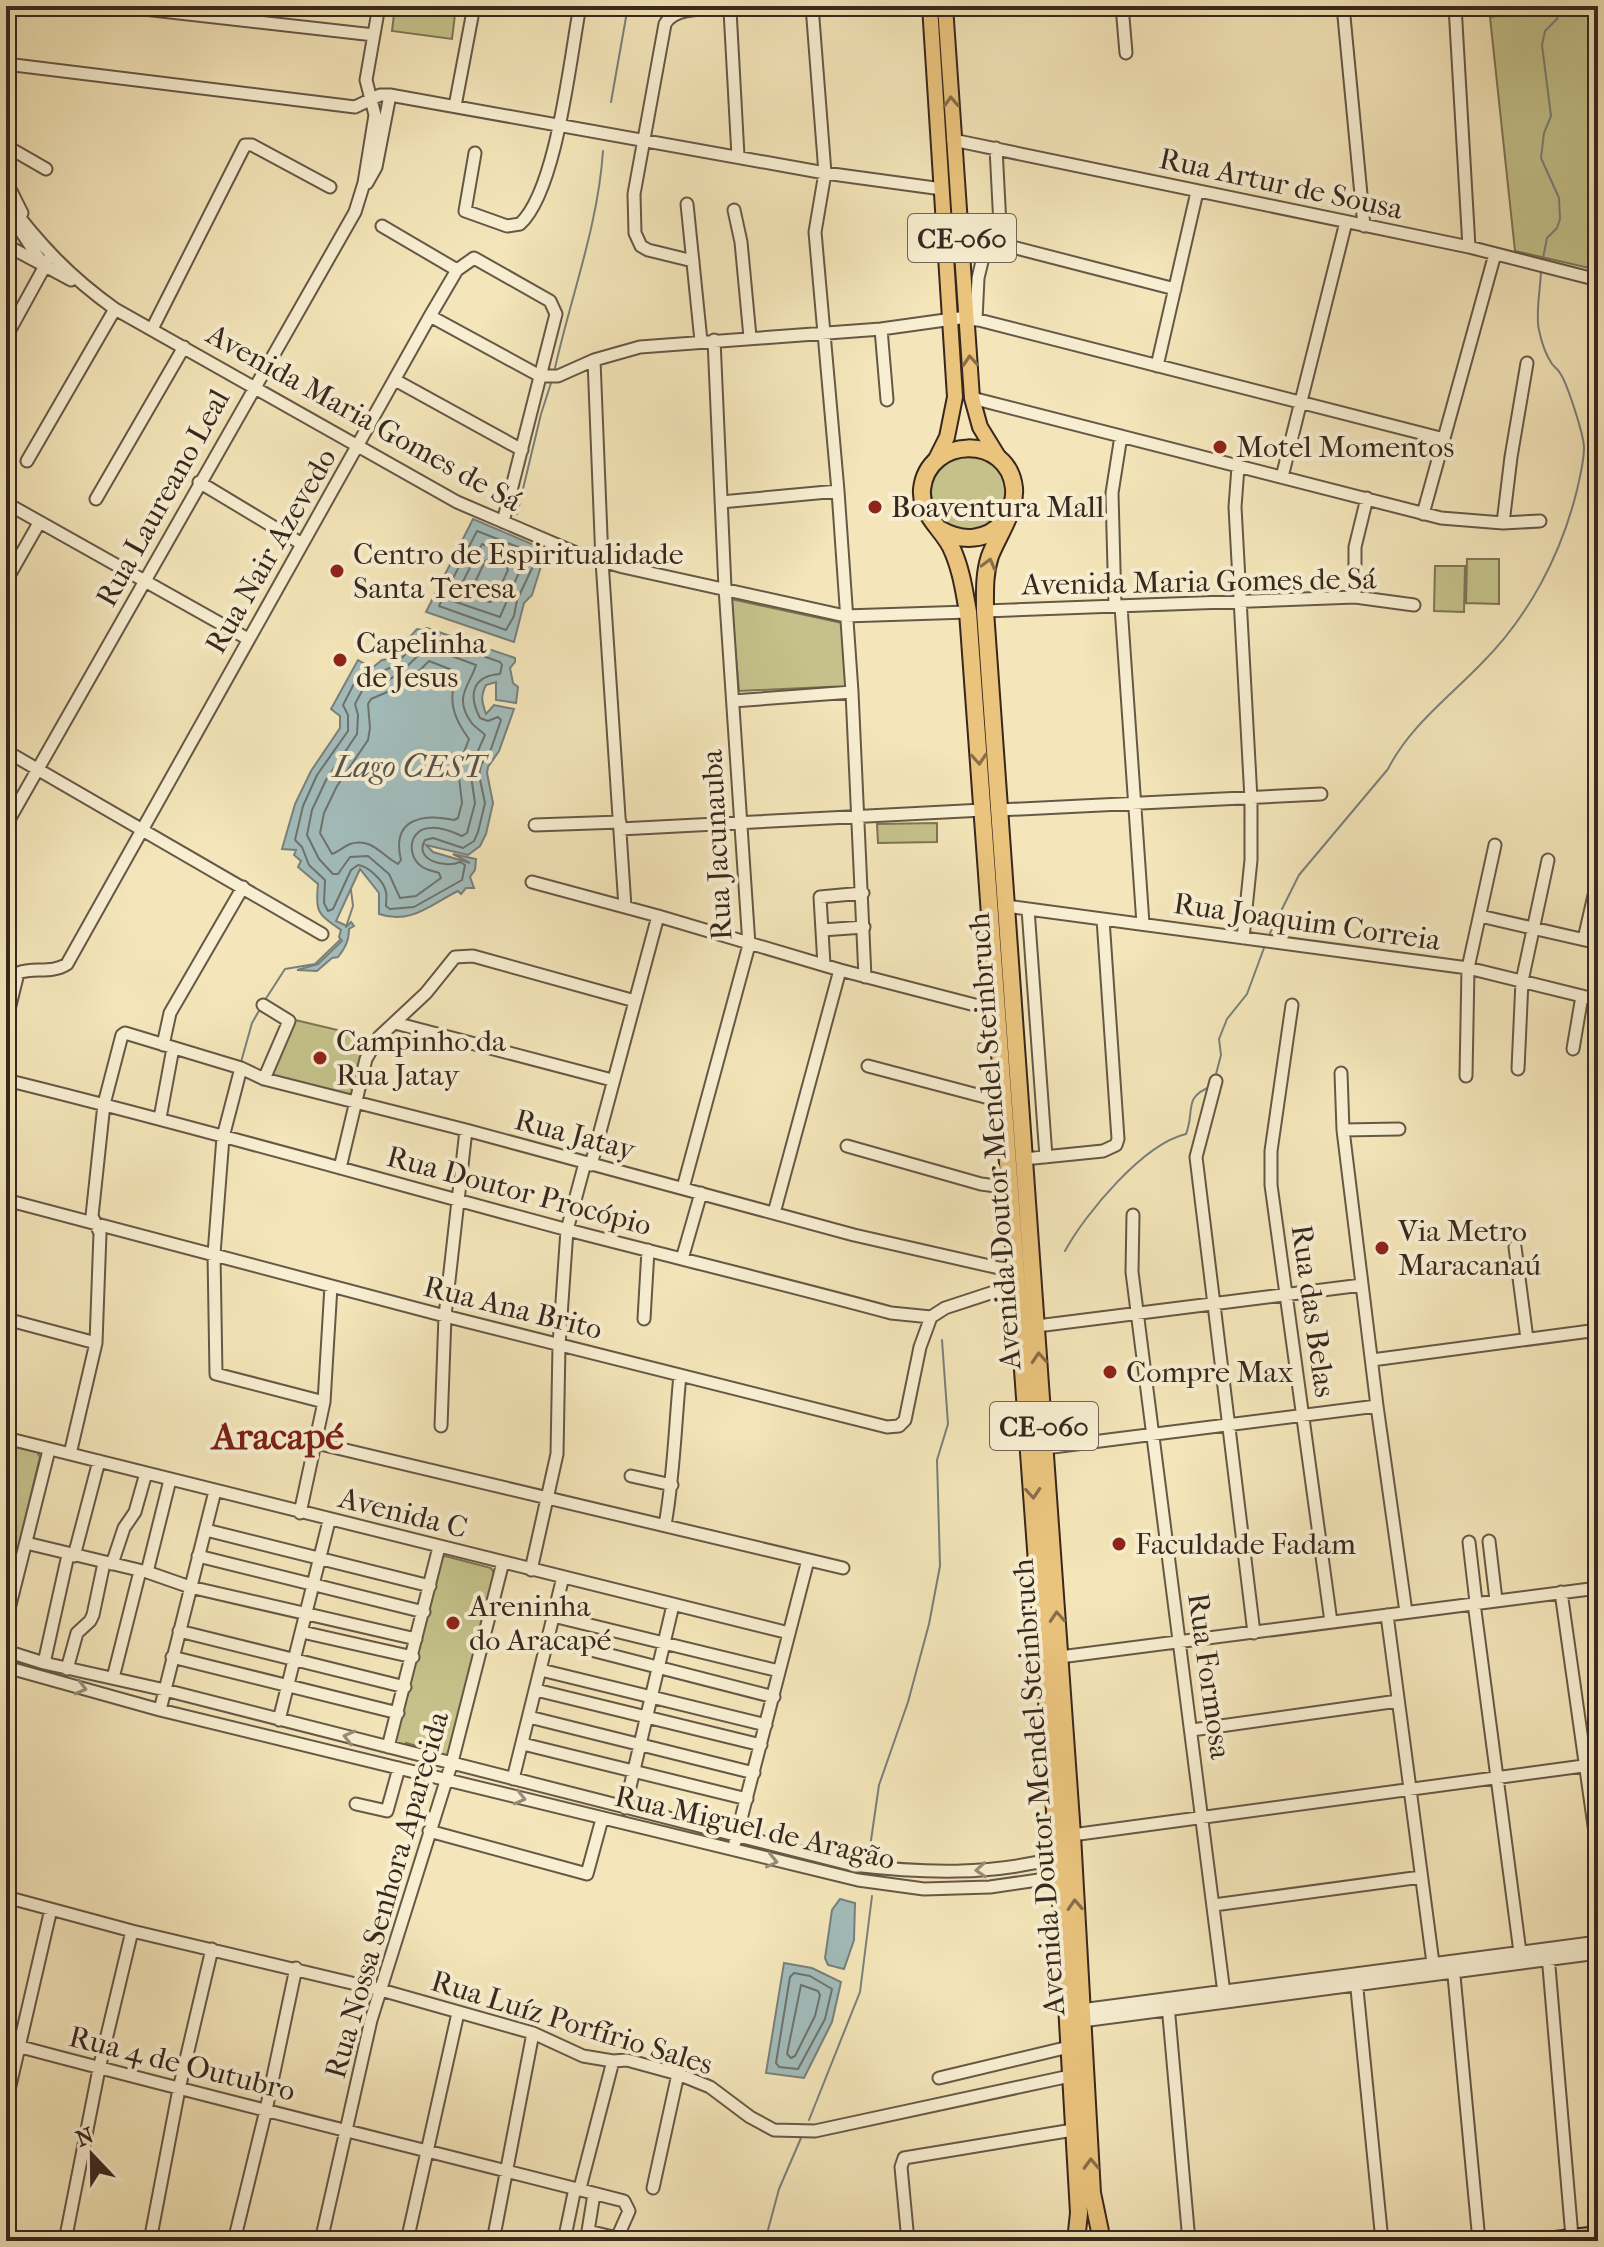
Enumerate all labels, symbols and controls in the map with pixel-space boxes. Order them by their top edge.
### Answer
one-way arrow [943,95,960,108]
street label: Rua Artur de Sousa [1156,141,1407,227]
road number: CE-060 [908,214,1016,262]
street label: Avenida Maria Gomes de Sá [200,316,528,520]
one-way arrow [962,354,979,367]
street label: Rua Laureano Leal [89,383,237,613]
place label: Motel Momentos [1236,430,1454,465]
marker: Motel Momentos [1211,438,1229,456]
street label: Rua Nair Azevedo [198,442,344,660]
place label: Boaventura Mall [891,490,1104,525]
marker: Boaventura Mall [866,498,884,516]
place label: Centro de Espiritualidade Santa Teresa [353,537,684,606]
one-way arrow [980,558,996,572]
street label: Avenida Maria Gomes de Sá [1020,561,1378,603]
marker: Centro de Espiritualidade Santa Teresa [328,562,346,580]
place label: Capelinha de Jesus [356,626,487,695]
marker: Capelinha de Jesus [331,651,349,669]
water label: Lago CEST [331,748,489,785]
street label: Rua Jacunauba [694,748,739,941]
one-way arrow [970,753,987,766]
street label: Rua Joaquim Correia [1171,886,1444,958]
street label: Avenida Doutor Mendel Steinbruch [962,911,1028,1372]
place label: Campinho da Rua Jatay [336,1024,507,1093]
marker: Campinho da Rua Jatay [311,1049,329,1067]
street label: Rua Jatay [511,1102,640,1168]
street label: Rua Doutor Procópio [383,1139,655,1243]
place label: Via Metro Maracanaú [1397,1214,1541,1283]
street label: Rua das Belas [1284,1223,1342,1399]
marker: Via Metro Maracanaú [1373,1239,1391,1257]
street label: Rua Ana Brito [420,1269,606,1347]
one-way arrow [1031,1351,1048,1364]
place label: Compre Max [1126,1355,1293,1390]
marker: Compre Max [1101,1363,1119,1381]
road number: CE-060 [990,1402,1098,1450]
district label: Aracapé [210,1414,344,1459]
street label: Avenida C [334,1480,471,1546]
one-way arrow [1024,1487,1041,1500]
place label: Faculdade Fadam [1135,1527,1356,1562]
marker: Faculdade Fadam [1110,1535,1128,1553]
street label: Avenida Doutor Mendel Steinbruch [1006,1557,1072,2018]
place label: Areninha do Aracapé [468,1589,611,1658]
street label: Rua Formosa [1180,1591,1238,1762]
one-way arrow [1049,1610,1066,1623]
marker: Areninha do Aracapé [444,1614,462,1632]
one-way arrow [74,1678,88,1695]
street label: Rua Nossa Senhora Aparecida [318,1706,457,2083]
one-way arrow [342,1729,356,1746]
street label: Rua Miguel de Aragão [612,1779,898,1877]
one-way arrow [513,1788,527,1805]
one-way arrow [765,1852,779,1869]
one-way arrow [974,1861,987,1878]
one-way arrow [1067,1898,1084,1911]
street label: Rua Luíz Porfírio Sales [427,1964,717,2082]
street label: Rua 4 de Outubro [65,2019,299,2109]
north arrow [52,2115,132,2195]
text: N [72,2122,98,2153]
one-way arrow [1082,2157,1099,2170]

